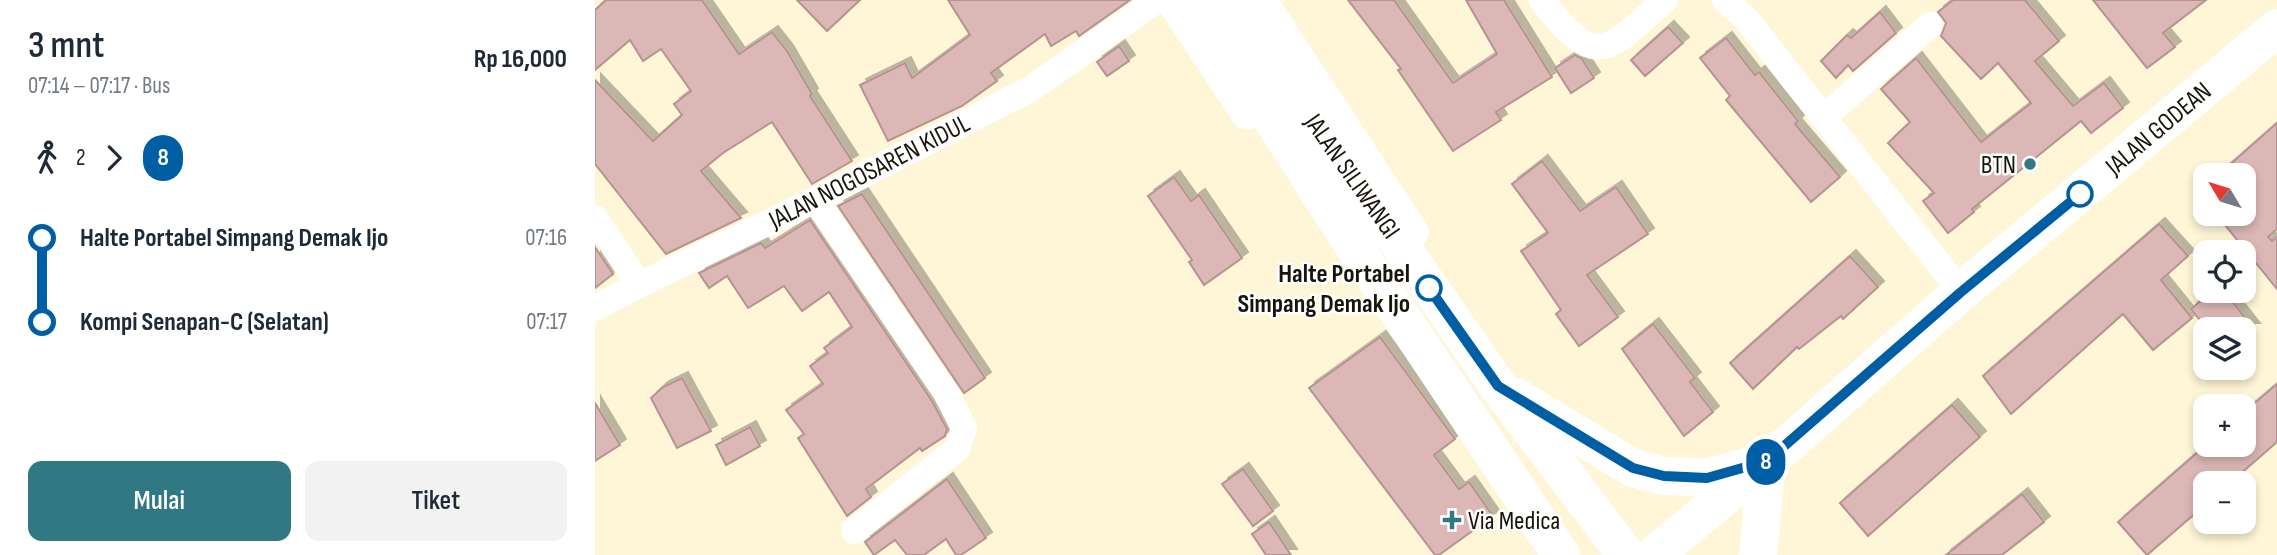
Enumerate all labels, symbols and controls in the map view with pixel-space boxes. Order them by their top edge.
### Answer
text: 3 mnt [28,23,104,68]
text: Rp 16,000 [474,44,567,75]
text: 07:14 – 07:17 · Bus [28,72,170,100]
street label: JALAN GODEAN [2099,76,2218,183]
street label: JALAN NOGOSAREN KIDUL [763,108,976,237]
street label: JALAN SILIWANGI [1297,108,1406,245]
icon: walk [28,139,66,177]
icon: forward [95,139,133,177]
text: 8 [157,143,169,172]
text: 2 [76,144,85,172]
place label: BTN [1981,150,2016,181]
marker: BTN [2022,156,2038,172]
north arrow [2193,163,2256,226]
map controls [2193,163,2256,534]
unlabelled marker [2067,181,2093,207]
text: Halte Portabel Simpang Demak Ijo [80,223,388,254]
text: 07:16 [525,224,567,252]
button: locate [2193,240,2256,303]
place label: Halte Portabel Simpang Demak Ijo [1238,259,1410,320]
marker: Halte Portabel Simpang Demak Ijo [1416,275,1442,301]
text: Kompi Senapan-C (Selatan) [80,307,329,338]
text: 07:17 [526,308,567,336]
button: layers [2193,317,2256,380]
button: + [2193,394,2256,457]
line badge: 8 [1743,439,1789,485]
text: 8 [1760,447,1772,476]
button: Mulai [28,461,291,541]
button: Tiket [305,461,567,541]
button: − [2193,471,2256,534]
place label: Via Medica [1468,506,1560,537]
marker: Via Medica [1442,510,1462,530]

